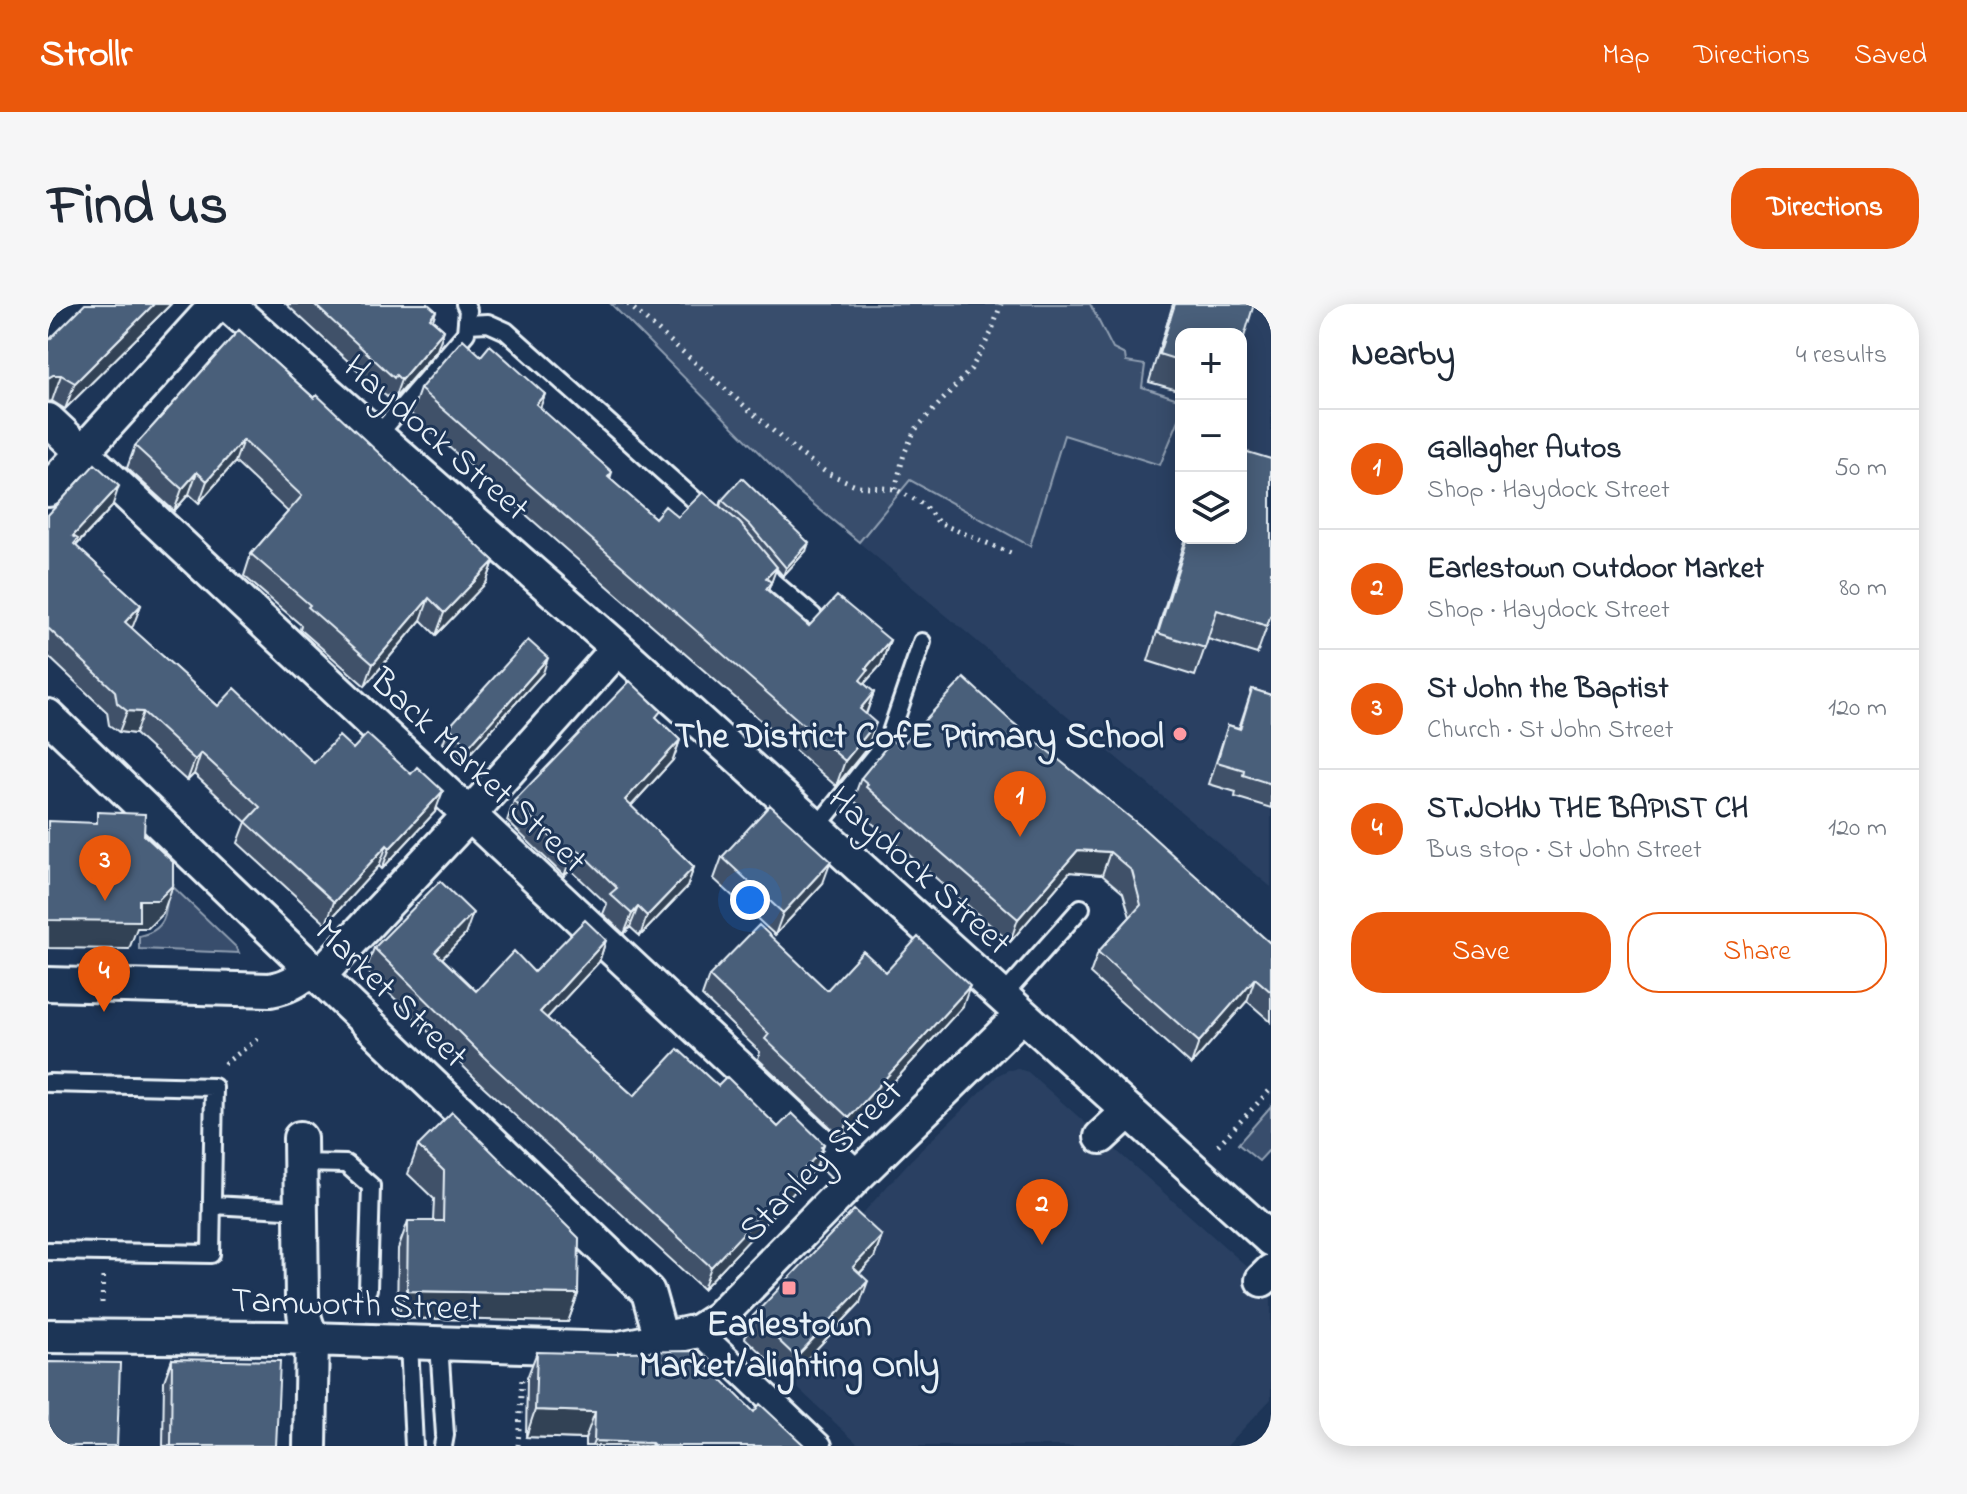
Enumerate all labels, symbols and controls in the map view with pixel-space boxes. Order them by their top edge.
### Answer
text: Strollr [40,28,132,84]
text: Map [1602,36,1650,77]
text: Directions [1694,36,1810,77]
text: Saved [1854,36,1927,77]
text: Find us [48,168,228,249]
button: Directions [1731,168,1919,249]
map controls [1175,328,1247,544]
button: + [1175,328,1247,400]
text: Nearby [1351,331,1455,381]
text: 4 results [1796,337,1887,375]
street label: Haydock Street [330,343,540,535]
button: − [1175,400,1247,472]
text: Gallagher Autos [1427,428,1622,472]
text: 1 [1373,450,1381,488]
text: 50 m [1834,450,1887,488]
button: layers [1175,472,1247,544]
text: Shop · Haydock Street [1427,472,1670,510]
text: Earlestown Outdoor Market [1427,548,1764,592]
text: 2 [1371,570,1383,608]
text: 80 m [1839,570,1887,608]
text: Shop · Haydock Street [1427,592,1670,630]
street label: Back Market Street [356,657,598,887]
text: St John the Baptist [1427,668,1669,712]
text: 3 [1372,690,1382,728]
text: 120 m [1828,690,1887,728]
place label: The District CofE Primary School [675,712,1164,765]
text: Church · St John Street [1427,712,1673,750]
marker: The District CofE Primary School [1171,725,1189,743]
pin: 1 [994,771,1046,837]
street label: Haydock Street [814,775,1022,970]
text: ST.JOHN THE BAPIST CH [1427,788,1749,832]
text: 4 [1372,810,1382,848]
text: 120 m [1828,810,1887,848]
text: Bus stop · St John Street [1427,832,1702,870]
pin: 3 [79,835,131,901]
your location [730,880,770,920]
street label: Market Street [301,908,479,1082]
button: Save [1351,912,1611,993]
button: Share [1627,912,1887,993]
pin: 4 [78,946,130,1012]
street label: Stanley Street [728,1068,917,1257]
pin: 2 [1016,1179,1068,1245]
street label: Tamworth Street [230,1276,482,1337]
marker: Earlestown Market/alighting Only [780,1279,798,1297]
place label: Earlestown Market/alighting Only [639,1300,939,1395]

